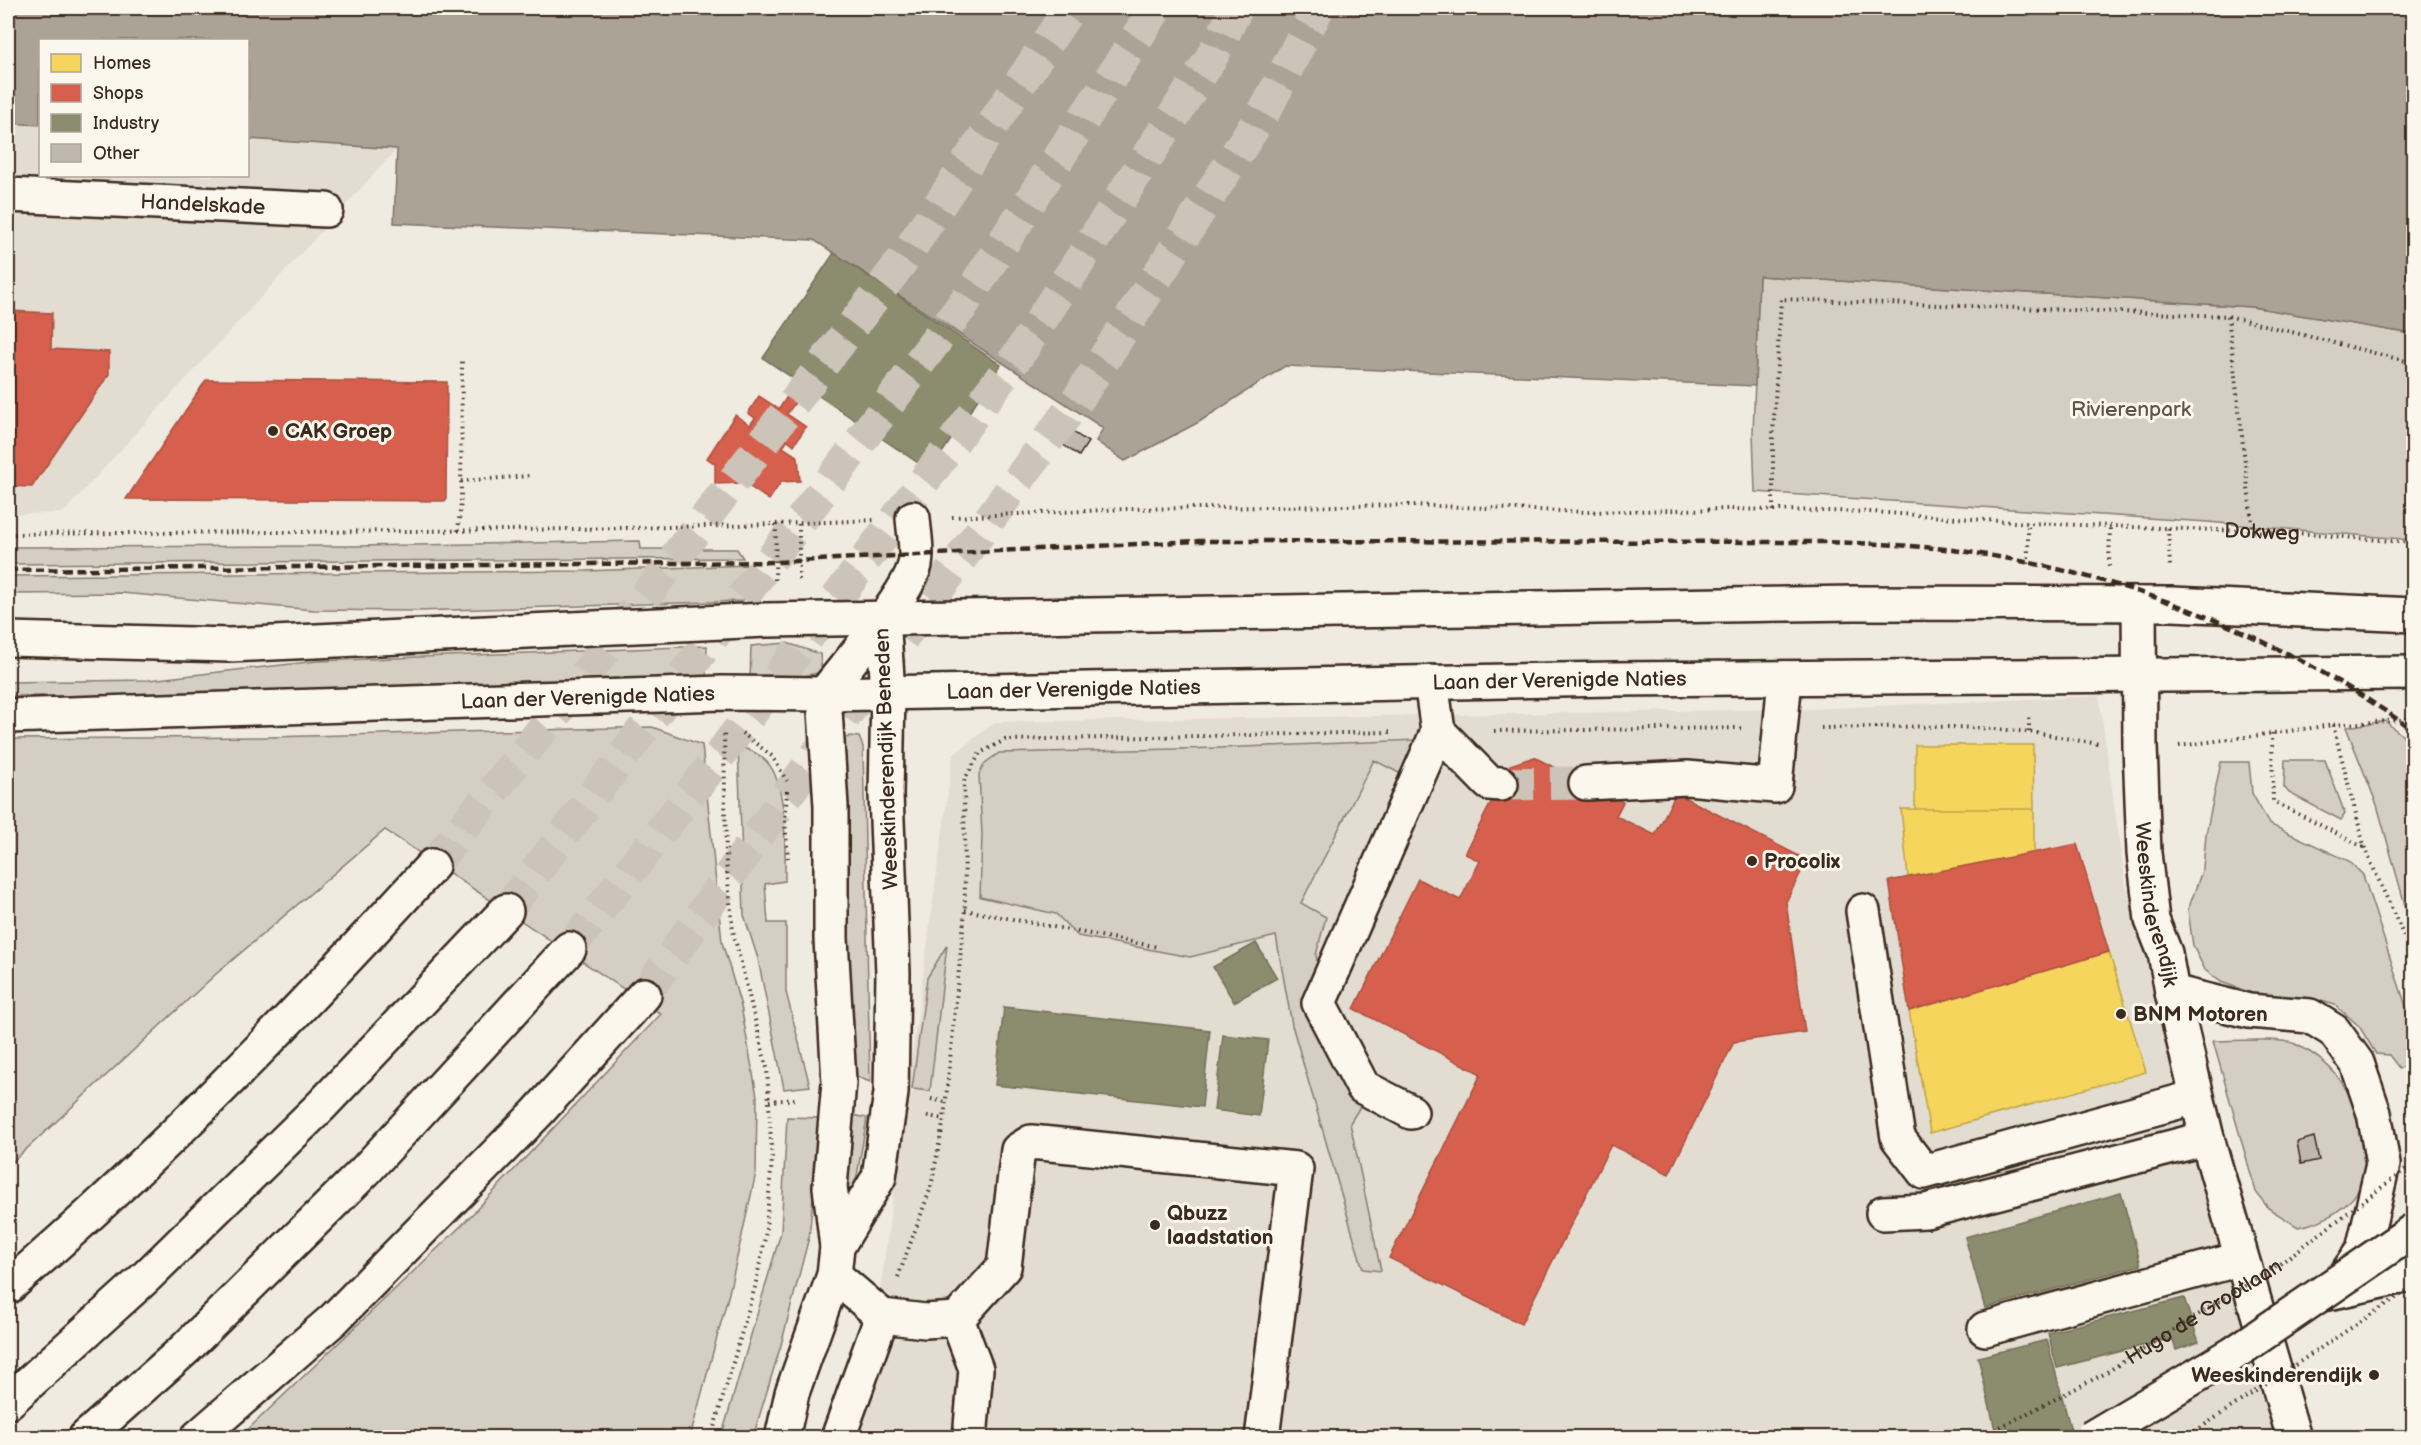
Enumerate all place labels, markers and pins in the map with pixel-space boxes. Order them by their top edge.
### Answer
place label: CAK Groep [285,419,392,444]
marker: CAK Groep [266,424,280,438]
place label: Procolix [1764,849,1841,874]
marker: Procolix [1745,854,1759,868]
place label: BNM Motoren [2133,1002,2268,1027]
marker: BNM Motoren [2114,1007,2128,1021]
place label: Qbuzz laadstation [1167,1201,1274,1250]
marker: Qbuzz laadstation [1148,1218,1162,1232]
place label: Weeskinderendijk [2191,1363,2362,1388]
marker: Weeskinderendijk [2367,1368,2381,1382]

